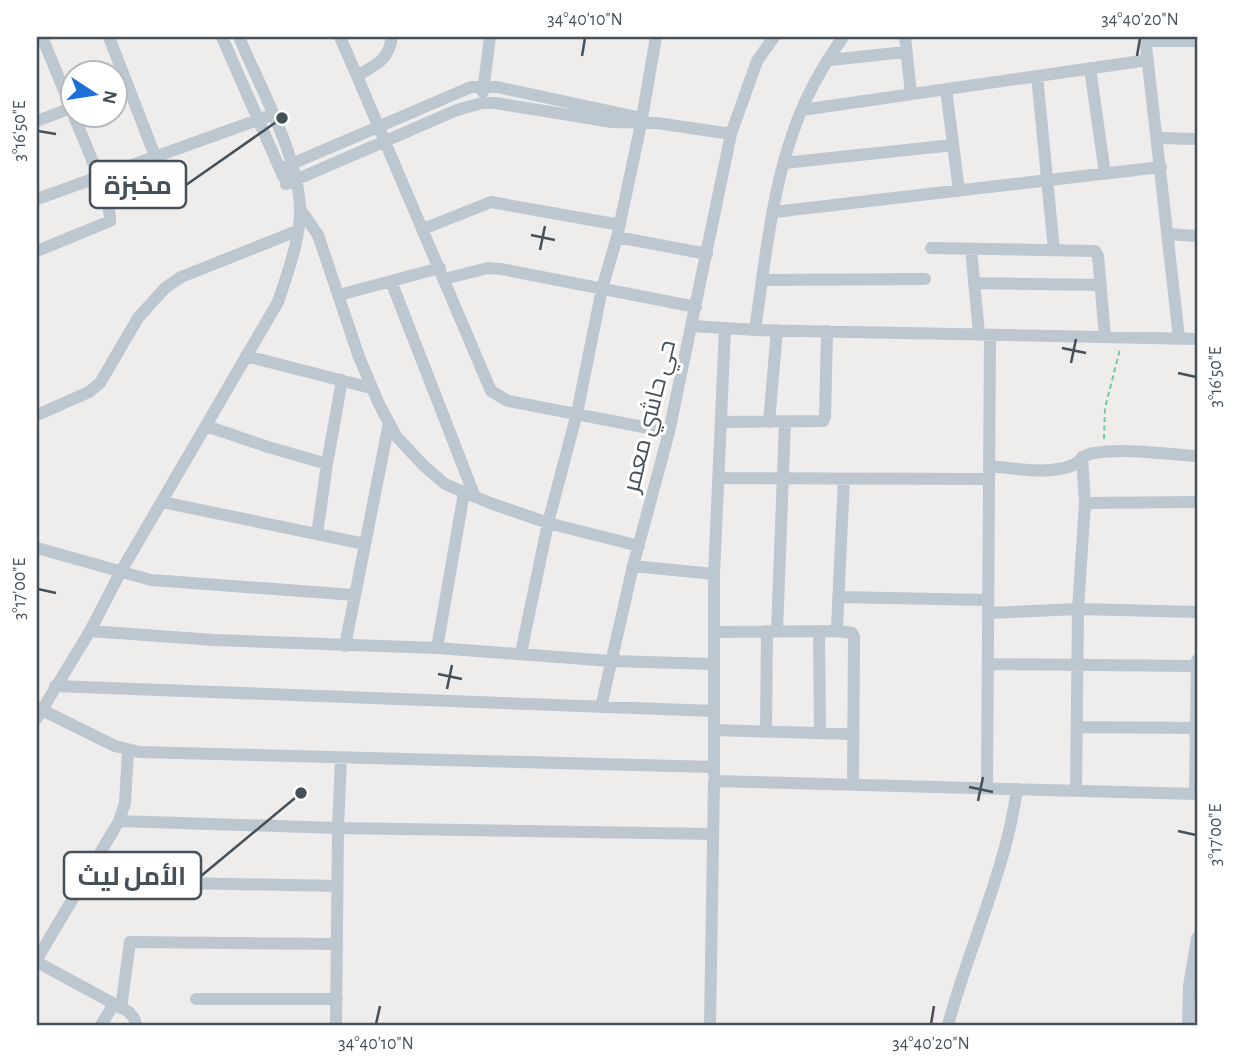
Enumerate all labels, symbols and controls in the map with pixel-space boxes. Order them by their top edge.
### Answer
text: 34°40'10"N [547,11,623,29]
text: 34°40'20"N [1101,11,1179,29]
north arrow [60,60,130,130]
text: N [98,89,120,106]
text: 3°16'50"E [11,100,29,162]
callout: مخبزة [90,161,186,208]
text: مخبزة [104,173,172,200]
street label: حي حاشي معمر [618,338,686,498]
text: 3°16'50"E [1207,346,1225,408]
text: 3°17'00"E [11,558,29,620]
text: 3°17'00"E [1207,804,1225,866]
callout: الأمل ليث [64,852,201,899]
text: الأمل ليث [78,863,186,892]
text: 34°40'10"N [338,1035,414,1053]
text: 34°40'20"N [892,1035,970,1053]

